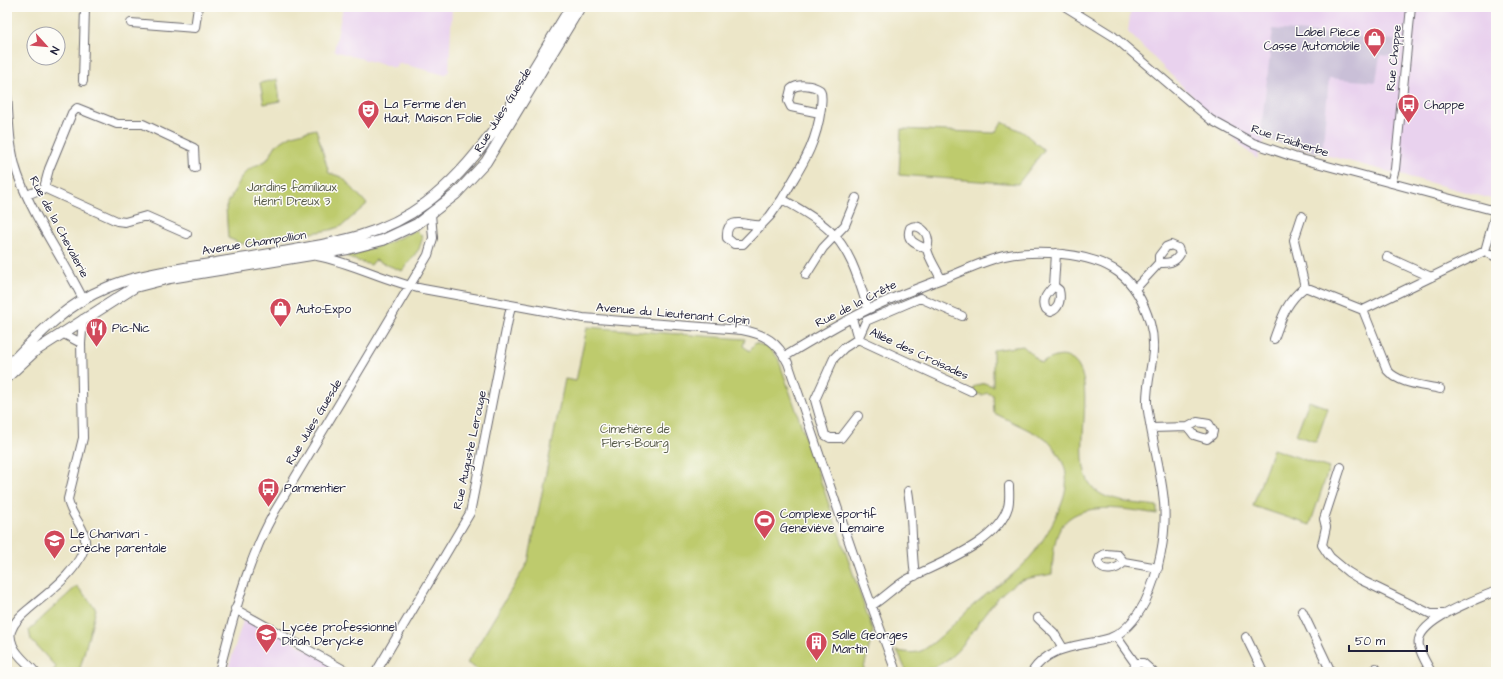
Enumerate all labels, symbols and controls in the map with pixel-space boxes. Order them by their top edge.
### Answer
place label: Label Piece Casse Automobile [1264,24,1361,55]
street label: Rue Chappe [1382,24,1406,92]
north arrow [26,26,66,66]
shop icon: Label Piece Casse Automobile [1362,26,1388,59]
text: N [46,44,63,57]
street label: Rue Jules Guesde [470,64,536,156]
bus stop icon: Chappe [1395,92,1421,125]
place label: La Ferme d'en Haut, Maison Folie [384,96,482,127]
place label: Chappe [1424,97,1465,114]
theatre icon: La Ferme d'en Haut, Maison Folie [355,98,381,131]
street label: Rue Faidherbe [1249,120,1331,162]
street label: Rue de la Chevalerie [25,173,93,281]
park label: Jardins familiaux Henri Dreux 3 [247,179,337,210]
street label: Avenue Champollion [201,226,307,260]
street label: Rue de la Crête [812,276,900,332]
shop icon: Auto-Expo [268,296,294,329]
street label: Avenue du Lieutenant Colpin [595,299,751,329]
place label: Auto-Expo [296,301,352,318]
restaurant icon: Pic-Nic [83,315,109,348]
place label: Pic-Nic [112,320,150,337]
street label: Allée des Croisades [867,324,971,384]
street label: Rue Jules Guesde [282,376,347,468]
street label: Rue Auguste Lerouge [449,388,492,511]
park label: Cimetière de Flers-Bourg [600,421,670,453]
bus stop icon: Parmentier [255,475,281,508]
place label: Parmentier [284,480,346,497]
place label: Complexe sportif Geneviève Lemaire [780,506,885,537]
sports icon: Complexe sportif Geneviève Lemaire [752,508,778,541]
place label: Le Charivari - créche parentale [70,526,167,557]
school or university icon: Le Charivari - créche parentale [41,528,67,561]
place label: Lycée professionnel Dinah Derycke [282,619,397,651]
school or university icon: Lycée professionnel Dinah Derycke [253,621,279,654]
place label: Salle Georges Martin [832,627,908,658]
scale bar [1349,627,1427,653]
building icon: Salle Georges Martin [803,629,829,662]
text: 50 m [1355,633,1386,650]

